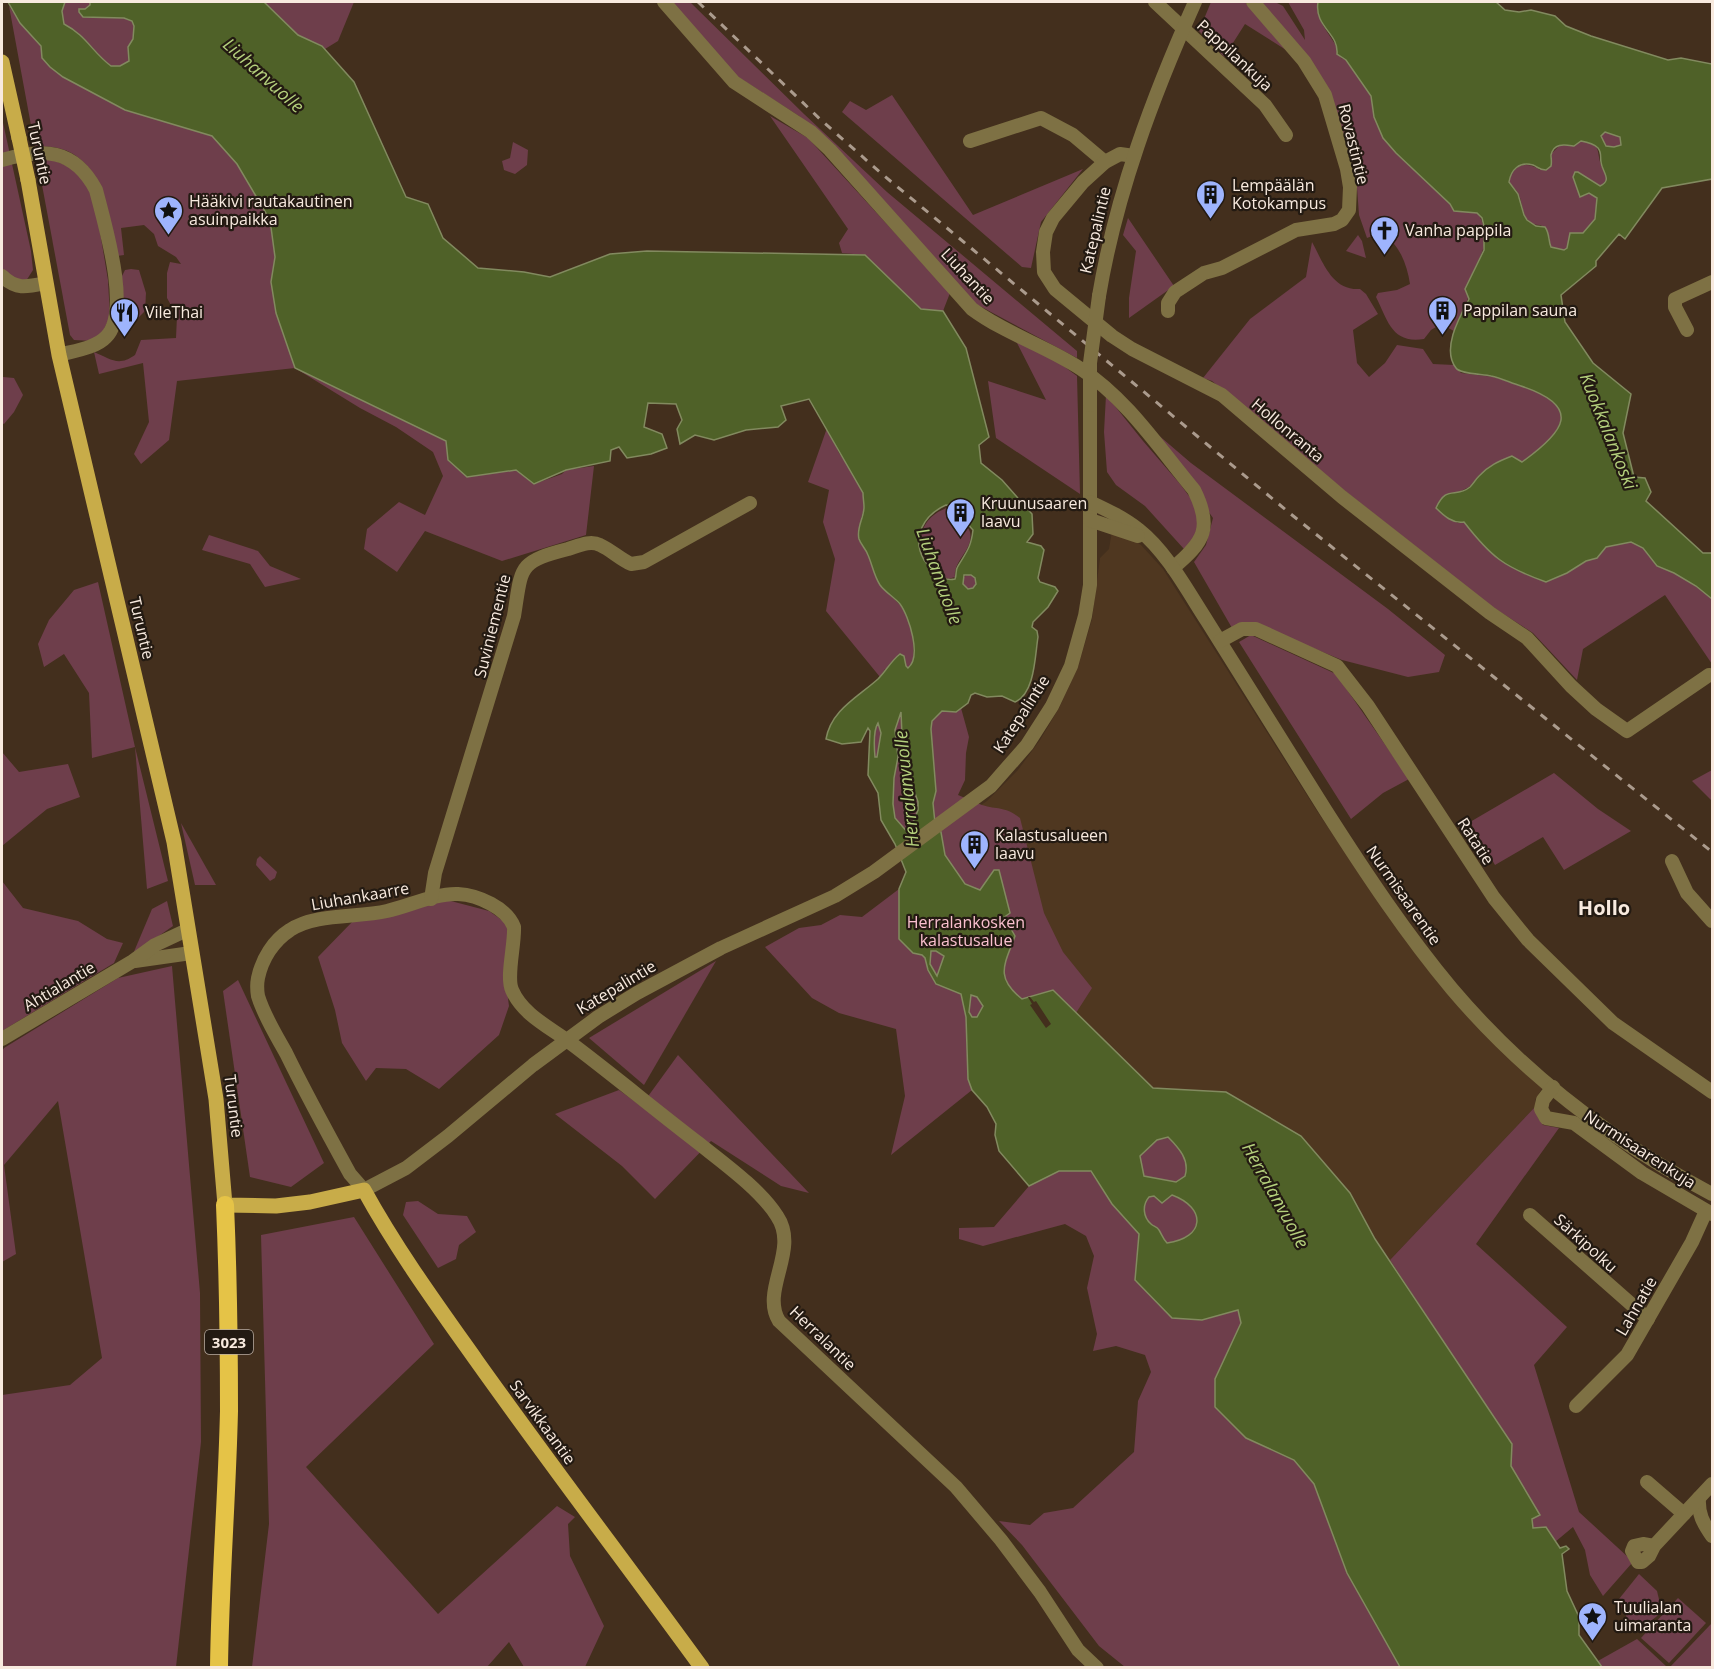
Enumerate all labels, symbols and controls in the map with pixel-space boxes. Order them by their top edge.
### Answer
street label: Pappilankuja [1192,14,1278,96]
water label: Liuhanvuolle [218,32,310,118]
street label: Rovastintie [1333,101,1375,187]
street label: Turuntie [23,120,57,186]
place label: Lempäälän Kotokampus [1232,174,1326,214]
building icon: Lempäälän Kotokampus [1195,178,1227,220]
street label: Katepalintie [1074,184,1116,276]
place label: Hääkivi rautakautinen asuinpaikka [189,190,353,230]
place icon: Hääkivi rautakautinen asuinpaikka [152,194,184,236]
church icon: Vanha pappila [1368,214,1400,256]
place label: Vanha pappila [1405,219,1511,241]
street label: Liuhantie [936,243,1000,309]
building icon: Pappilan sauna [1426,294,1458,336]
restaurant icon: VileThai [108,296,140,338]
place label: Pappilan sauna [1463,299,1577,321]
place label: VileThai [145,301,203,323]
water label: Kuokkalankoski [1575,369,1643,493]
street label: Hollonranta [1247,393,1329,467]
place label: Kruunusaaren laavu [981,492,1087,532]
building icon: Kruunusaaren laavu [944,496,976,538]
water label: Liuhanvuolle [911,524,969,628]
street label: Suviniementie [469,572,515,680]
street label: Turuntie [124,595,160,661]
street label: Katepalintie [988,671,1054,757]
water label: Herralanvuolle [888,729,924,849]
street label: Ratatie [1453,813,1499,869]
place label: Kalastusalueen laavu [995,824,1108,864]
building icon: Kalastusalueen laavu [958,828,990,870]
street label: Nurmisaarentie [1362,841,1446,949]
street label: Liuhankaarre [309,877,411,915]
district label: Hollo [1578,894,1630,921]
park label: Herralankosken kalastusalue [907,911,1025,951]
street label: Katepalintie [572,955,660,1019]
street label: Ahtialantie [19,956,99,1016]
street label: Turuntie [219,1073,249,1139]
street label: Nurmisaarenkuja [1580,1105,1700,1193]
water label: Herralanvuolle [1237,1138,1315,1252]
street label: Särkipolku [1550,1209,1622,1277]
street label: Lahnatie [1610,1273,1662,1339]
street label: Herralantie [785,1301,861,1375]
road number: 3023 [205,1330,253,1354]
street label: Sarvikkaantie [505,1375,581,1469]
place label: Tuulialan uimaranta [1614,1596,1691,1636]
place icon: Tuulialan uimaranta [1577,1600,1609,1642]

